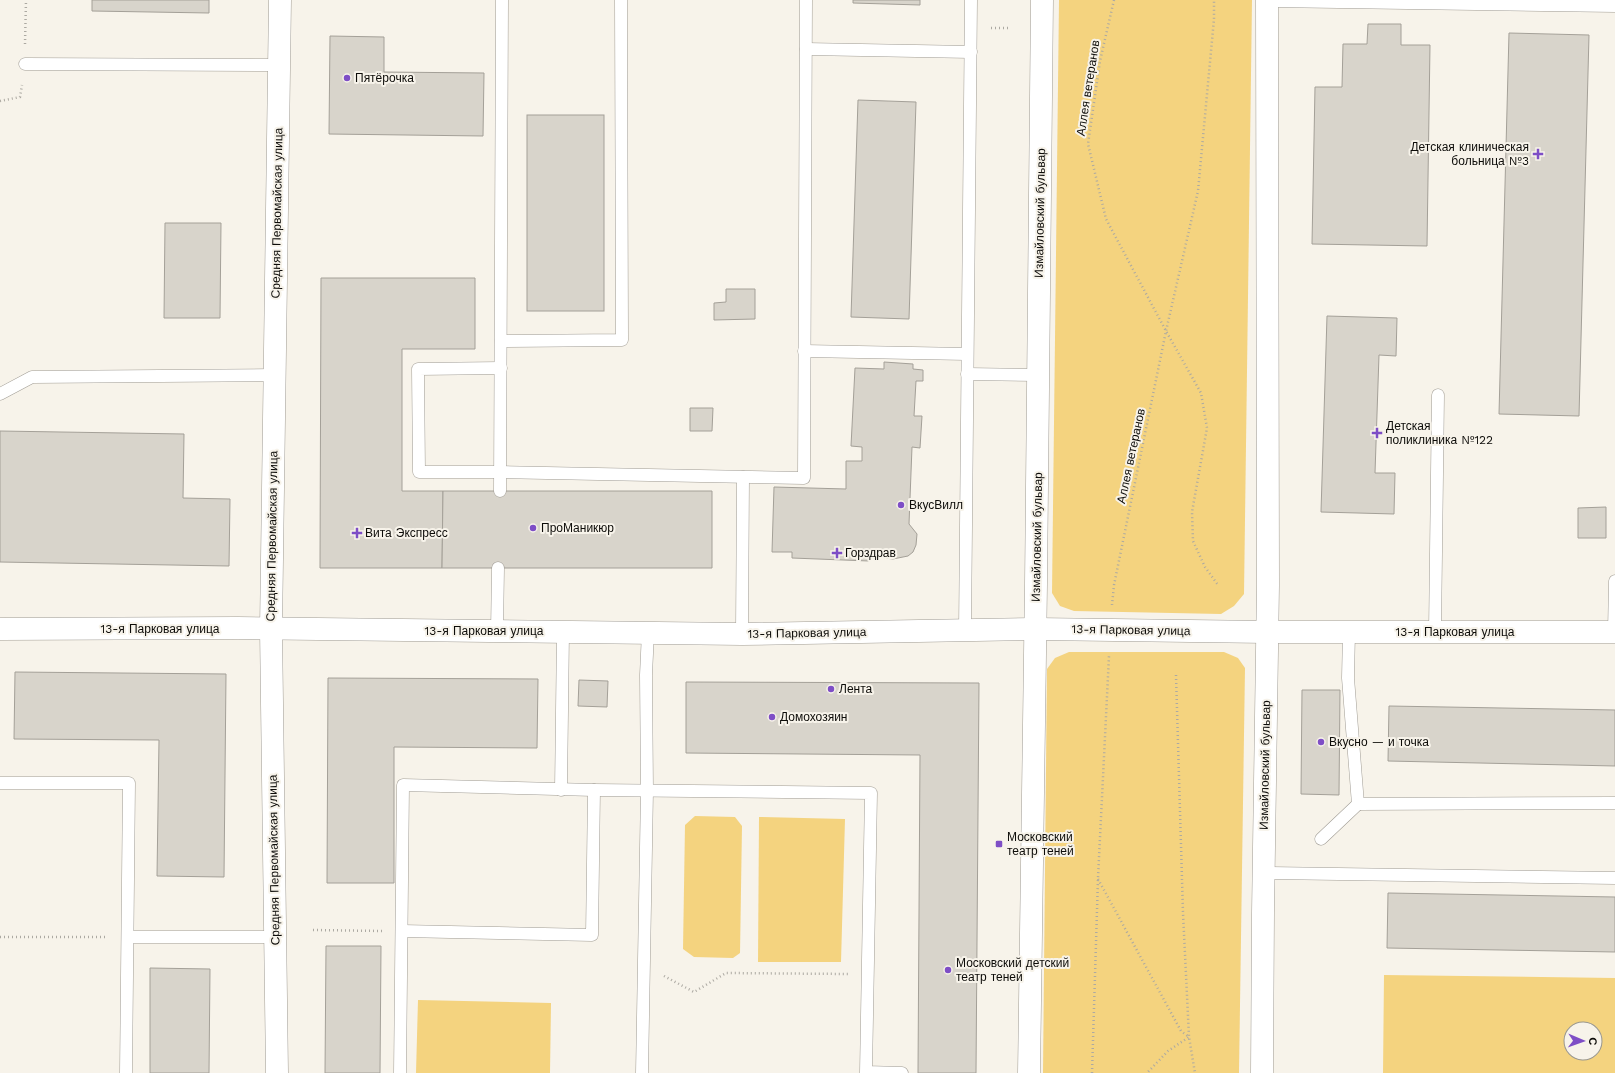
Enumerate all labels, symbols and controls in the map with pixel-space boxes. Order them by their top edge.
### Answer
street label: Аллея ветеранов [1074,39,1102,137]
place label: Пятёрочка [355,71,414,85]
marker: Пятёрочка [342,73,352,83]
street label: Средняя Первомайская улица [269,127,285,298]
place label: Детская клиническая больница №3 [1410,140,1529,168]
street label: Измайловский бульвар [1032,148,1048,278]
marker: Детская клиническая больница №3 [1532,148,1544,160]
street label: Аллея ветеранов [1114,407,1148,505]
place label: Детская поликлиника №122 [1386,419,1493,447]
marker: Детская поликлиника №122 [1371,427,1383,439]
street label: Средняя Первомайская улица [264,450,280,621]
street label: Измайловский бульвар [1029,472,1045,602]
place label: ВкусВилл [909,498,963,512]
marker: ВкусВилл [896,500,906,510]
place label: ПроМаникюр [541,521,614,535]
marker: ПроМаникюр [528,523,538,533]
place label: Вита Экспресс [365,526,448,540]
marker: Вита Экспресс [352,528,362,538]
place label: Горздрав [845,546,896,560]
marker: Горздрав [832,548,842,558]
street label: 13-я Парковая улица [101,622,220,636]
street label: 13-я Парковая улица [1071,622,1191,638]
street label: 13-я Парковая улица [425,624,544,638]
street label: 13-я Парковая улица [747,625,867,641]
street label: 13-я Парковая улица [1396,625,1515,639]
place label: Лента [839,682,873,696]
marker: Лента [826,684,836,694]
street label: Измайловский бульвар [1257,700,1273,830]
place label: Домохозяин [780,710,847,724]
marker: Домохозяин [767,712,777,722]
place label: Вкусно — и точка [1329,735,1429,749]
marker: Вкусно — и точка [1316,737,1326,747]
street label: Средняя Первомайская улица [266,774,282,945]
place label: Московский театр теней [1007,830,1074,858]
marker: Московский театр теней [994,839,1004,849]
place label: Московский детский театр теней [956,956,1069,984]
marker: Московский детский театр теней [943,965,953,975]
north arrow [1563,1021,1603,1061]
text: С [1586,1037,1599,1046]

